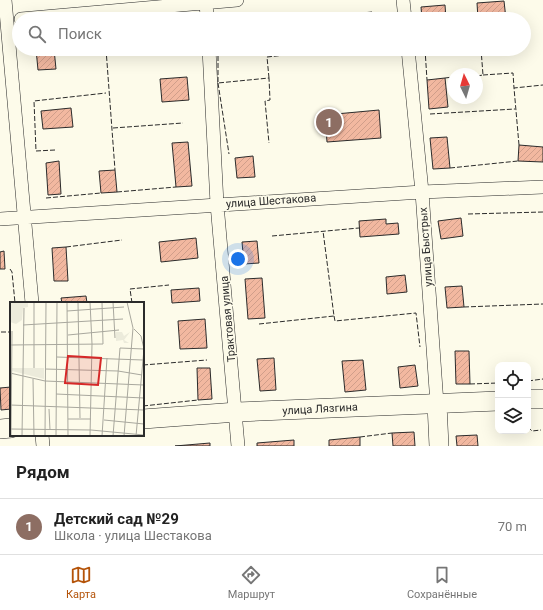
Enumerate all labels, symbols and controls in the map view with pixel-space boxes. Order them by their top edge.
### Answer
search box [12,12,531,56]
icon: search [26,23,48,45]
text: Поиск [58,25,102,43]
north arrow [447,68,483,104]
pin: 1 [316,107,342,137]
street label: улица Шестакова [225,191,317,211]
street label: улица Быстрых [417,206,435,287]
your location [228,249,248,269]
street label: Трактовая улица [218,275,238,363]
inset map [10,302,144,436]
map controls [495,362,531,434]
button: locate [495,362,531,398]
button: layers [495,398,531,434]
street label: улица Лязгина [282,401,358,417]
text: Рядом [16,462,70,482]
text: Детский сад №29 [54,510,179,528]
text: 1 [25,519,33,534]
text: 70 m [498,519,527,534]
text: Школа · улица Шестакова [54,528,212,543]
tab: Карта [66,564,96,601]
tab: Маршрут [228,564,275,601]
tab: Сохранённые [407,564,477,601]

